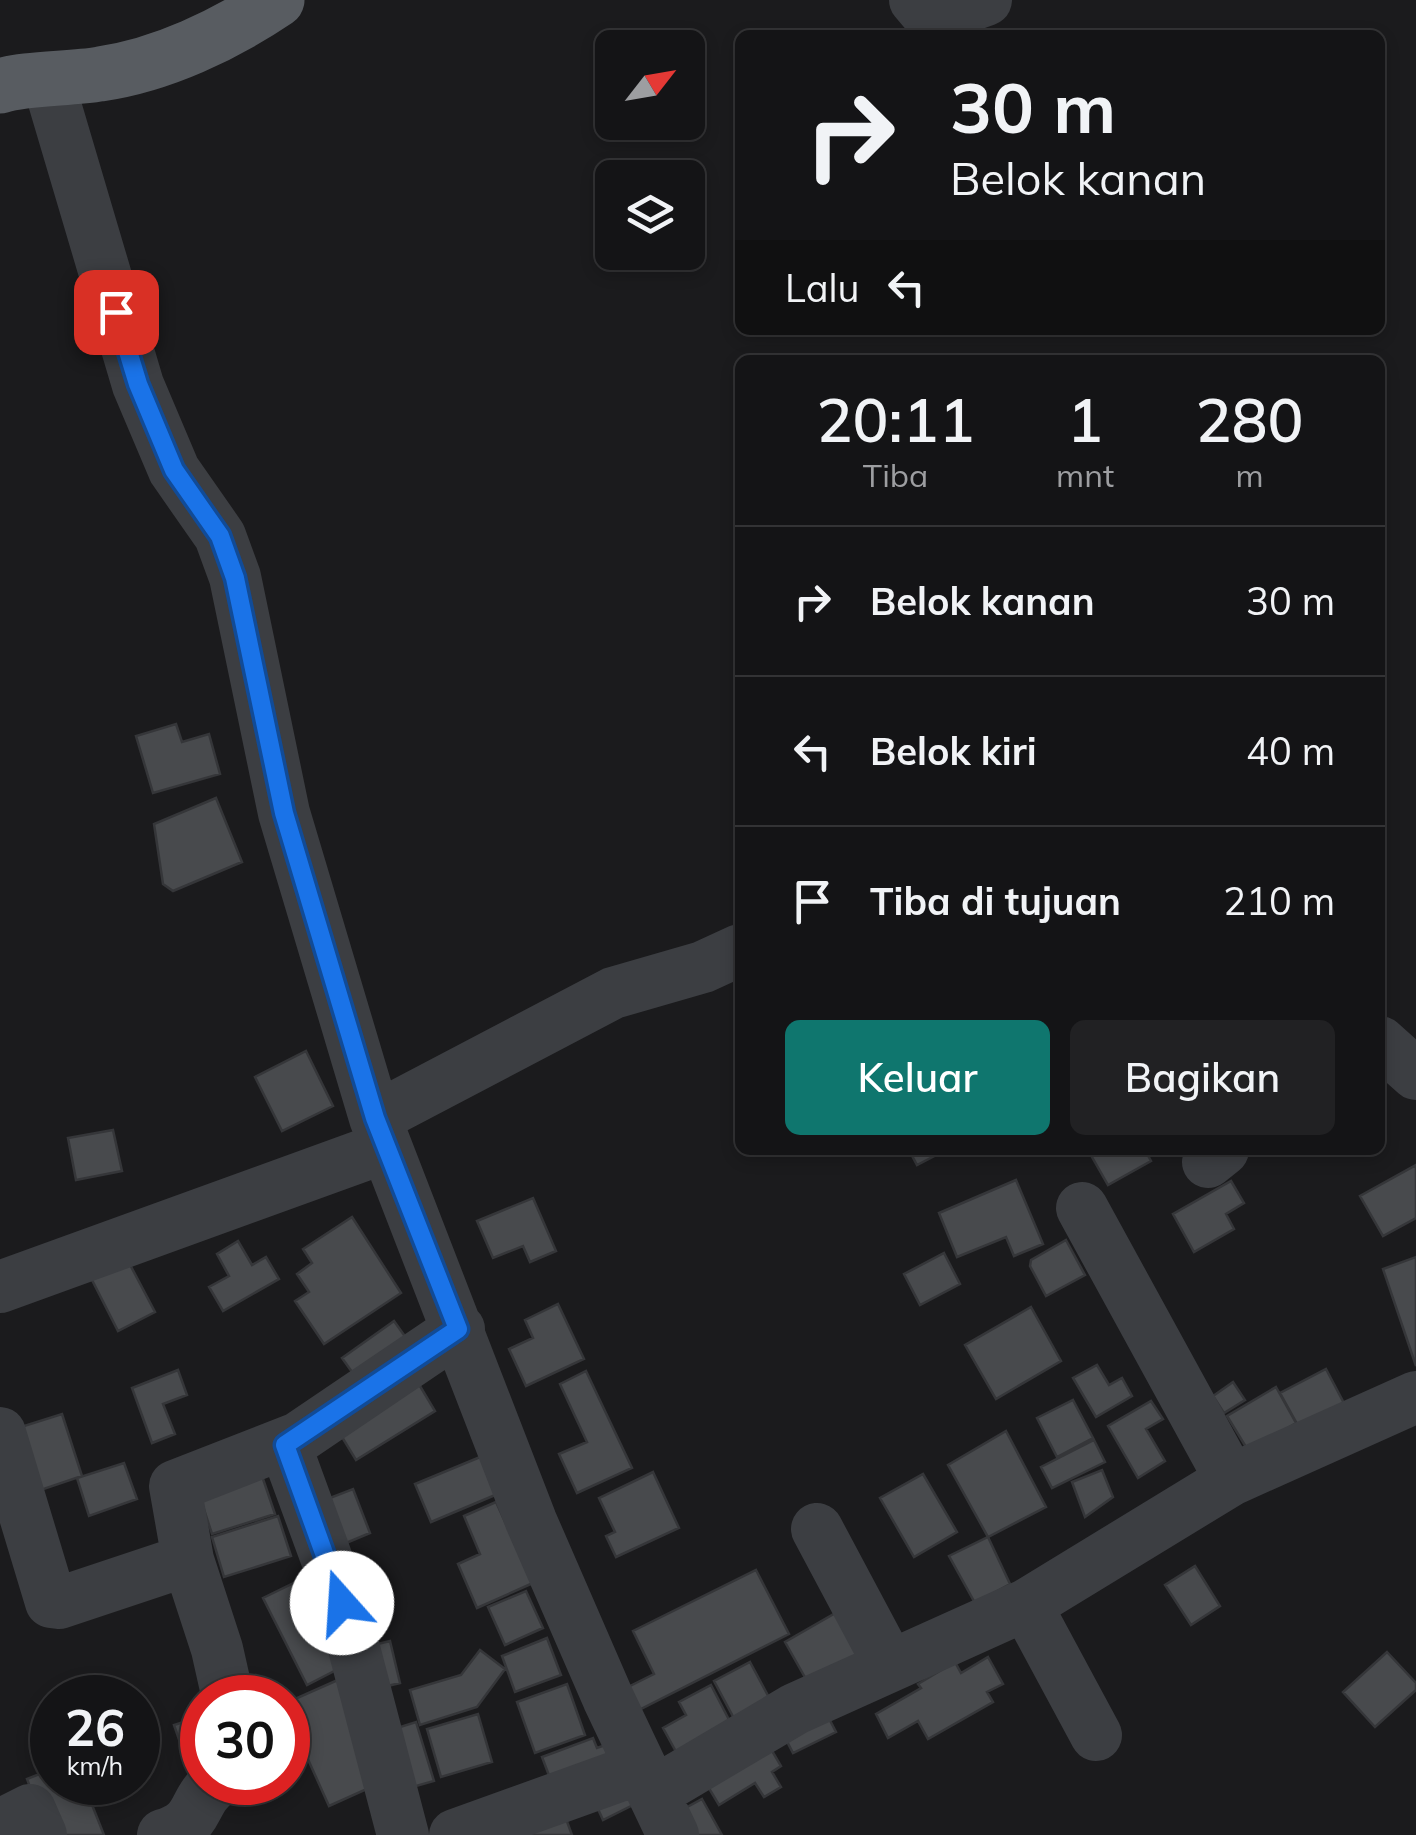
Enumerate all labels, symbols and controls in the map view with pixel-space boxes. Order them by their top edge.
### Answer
north arrow [595,30,705,140]
map controls [595,30,705,270]
text: 30 m [950,63,1116,151]
icon: right [785,70,915,200]
text: Belok kanan [950,150,1206,206]
button: layers [595,160,705,270]
icon: left [879,260,934,315]
text: Lalu [785,264,859,312]
pin [74,270,159,355]
icon: arrive [89,285,144,340]
text: 20:11 [816,382,975,457]
text: 1 [1067,382,1103,457]
text: 280 [1196,382,1304,457]
text: Tiba [863,455,928,495]
text: mnt [1056,455,1114,495]
text: m [1236,455,1264,495]
icon: right [785,574,840,629]
text: Belok kanan [870,577,1095,625]
text: 30 m [1246,577,1335,625]
icon: left [785,724,840,779]
text: Belok kiri [870,727,1037,775]
text: 40 m [1246,727,1335,775]
icon: arrive [785,874,840,929]
text: Tiba di tujuan [870,877,1121,925]
text: 210 m [1223,877,1335,925]
button: Keluar [785,1020,1050,1135]
button: Bagikan [1070,1020,1335,1135]
position arrow [290,1551,394,1655]
speed limit sign: 30 [180,1675,310,1805]
text: 26 [65,1696,125,1759]
text: km/h [67,1750,123,1781]

